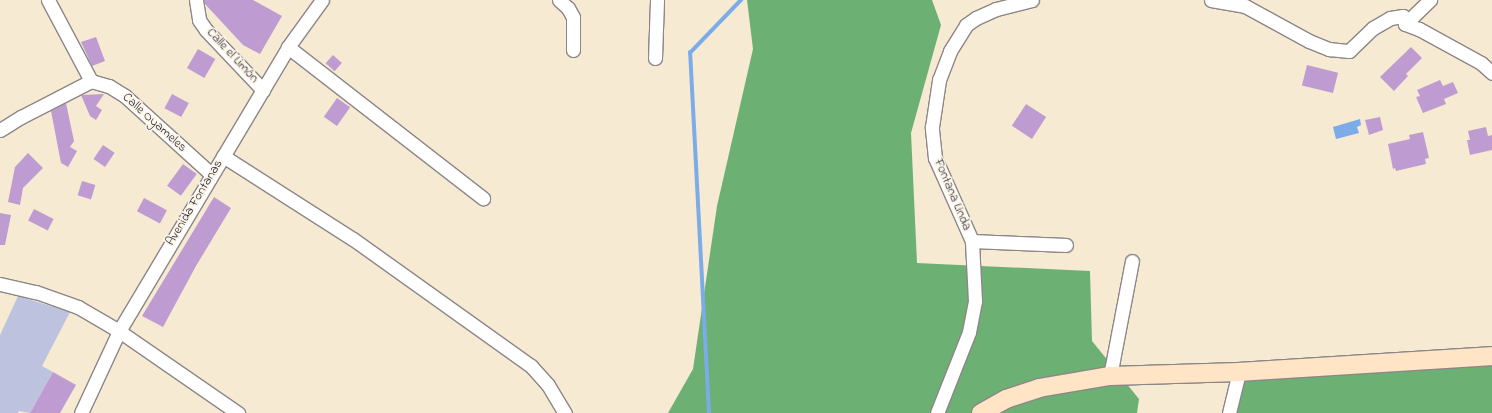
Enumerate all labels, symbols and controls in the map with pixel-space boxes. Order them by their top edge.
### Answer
street label: Calle el Limón [203,25,261,87]
street label: Calle Oyameles [119,90,189,156]
street label: Avenida Fontanas [163,157,227,249]
street label: Fontana Linda [930,157,974,233]

